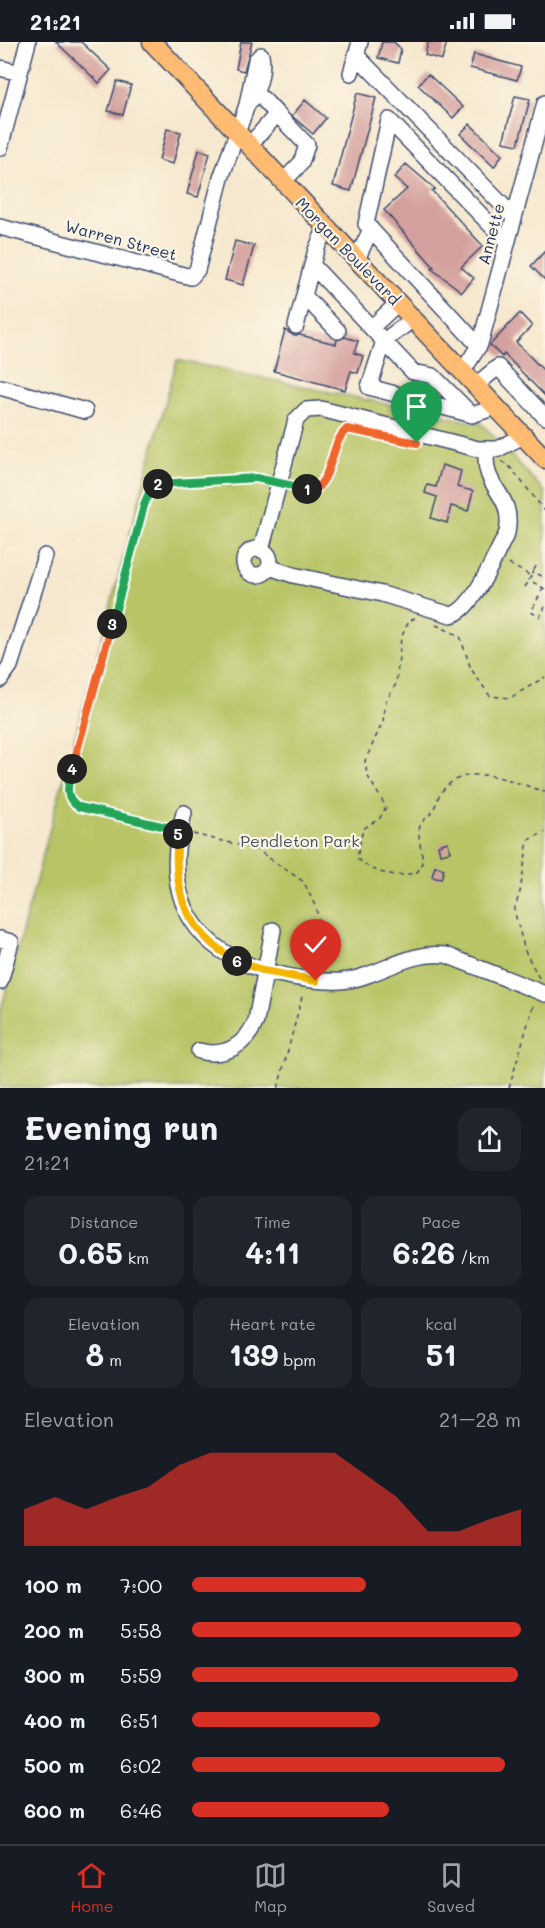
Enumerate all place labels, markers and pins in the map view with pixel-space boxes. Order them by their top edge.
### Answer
pin [391,381,442,443]
pin: 2 [143,469,173,499]
pin: 1 [292,474,322,504]
pin: 3 [97,609,127,639]
pin: 4 [57,754,87,784]
pin: 5 [163,819,193,849]
pin [290,919,341,981]
pin: 6 [222,946,252,976]

